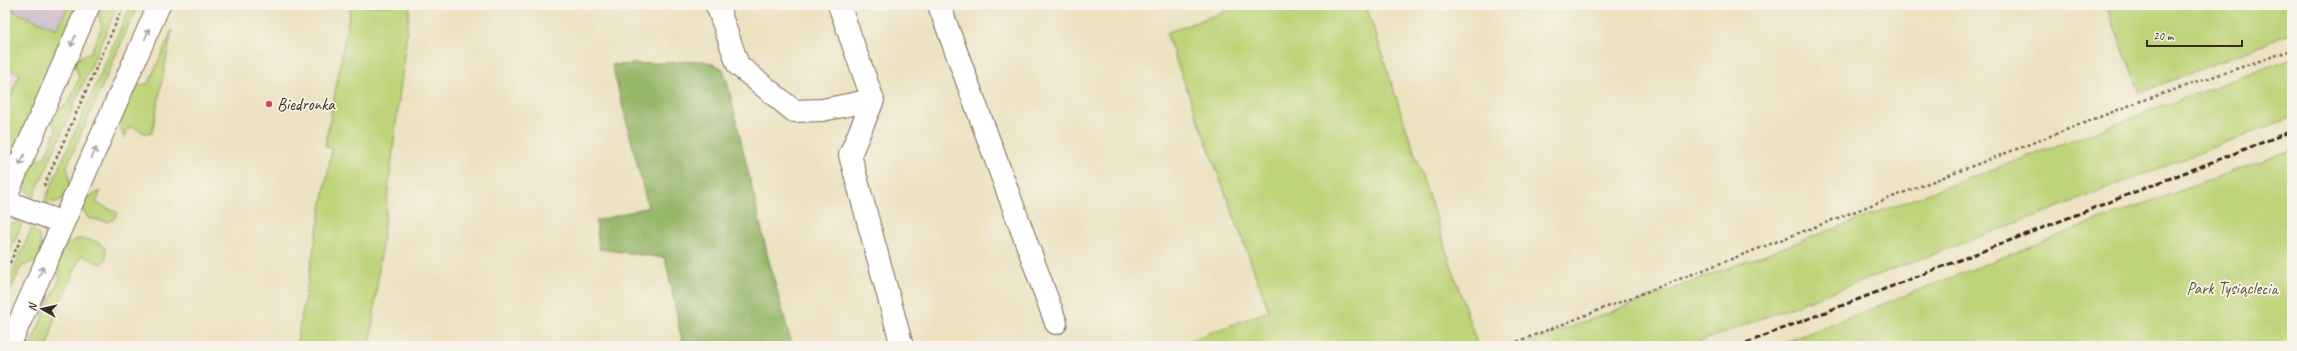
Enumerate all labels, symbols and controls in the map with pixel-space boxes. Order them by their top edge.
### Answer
scale bar [2147,22,2242,48]
text: 20 m [2153,28,2175,44]
one-way arrow [144,29,151,41]
one-way arrow [69,34,77,46]
place label: Biedronka [277,94,336,115]
marker: Biedronka [264,99,274,109]
one-way arrow [91,147,98,159]
one-way arrow [17,154,25,166]
one-way arrow [38,266,46,278]
park label: Park Tysiąclecia [2187,278,2279,299]
north arrow [22,289,62,329]
text: N [25,301,40,312]

